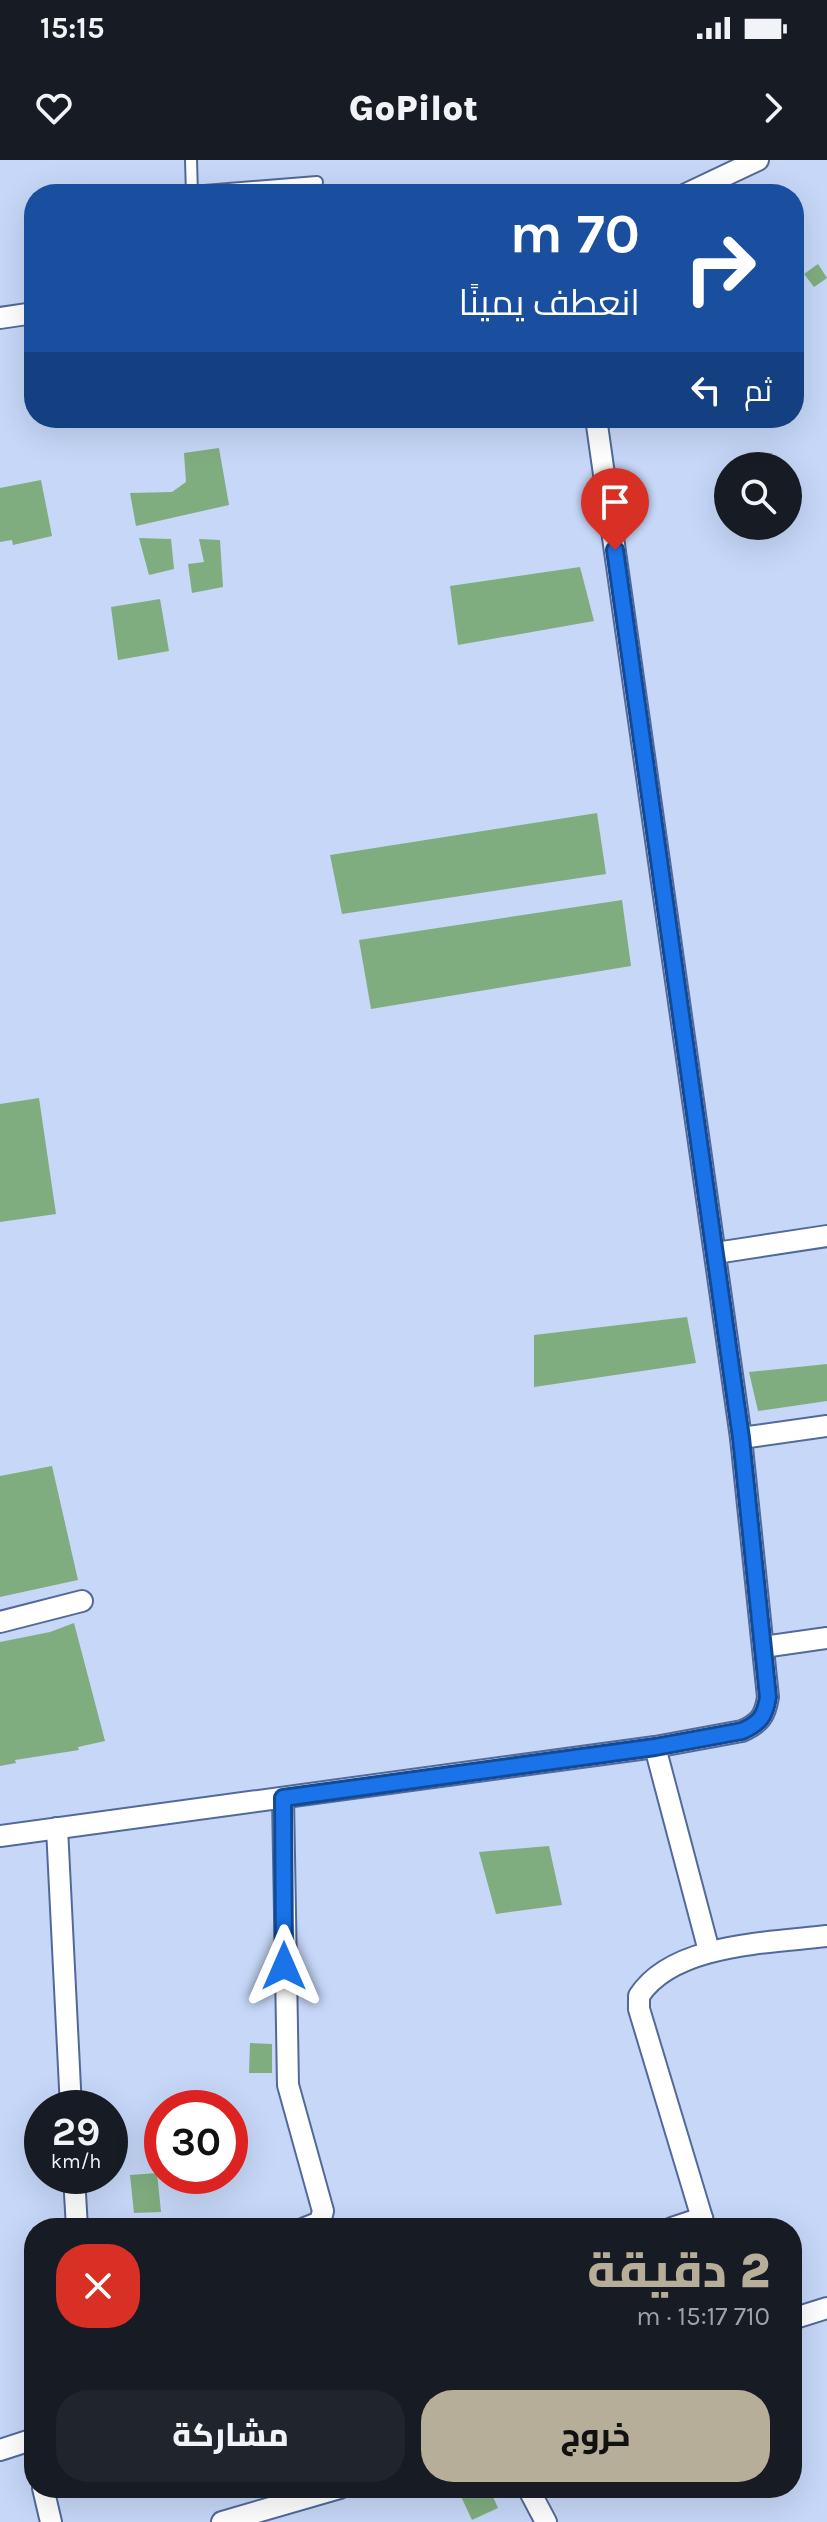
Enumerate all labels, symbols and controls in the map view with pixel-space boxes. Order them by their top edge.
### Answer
text: 15:15 [40,10,104,46]
icon: heart [32,86,76,130]
icon: forward [751,86,795,130]
text: GoPilot [349,87,478,129]
text: 70 m [509,201,640,266]
icon: right [668,216,772,320]
text: انعطف يمينًا [459,282,640,324]
icon: left [684,368,728,412]
text: ثم [744,373,772,409]
map controls [714,452,802,540]
button: search [714,452,802,540]
pin [581,468,649,550]
icon: arrive [593,480,637,524]
position arrow [242,1924,326,2008]
speed limit sign: 30 [144,2090,248,2194]
text: 29 [52,2108,100,2155]
text: km/h [51,2150,101,2173]
text: 2 دقيقة [587,2243,770,2299]
button: close [56,2244,140,2328]
text: 710 m · 15:17 [636,2301,770,2332]
button: مشاركة [56,2390,405,2482]
button: خروج [421,2390,770,2482]

